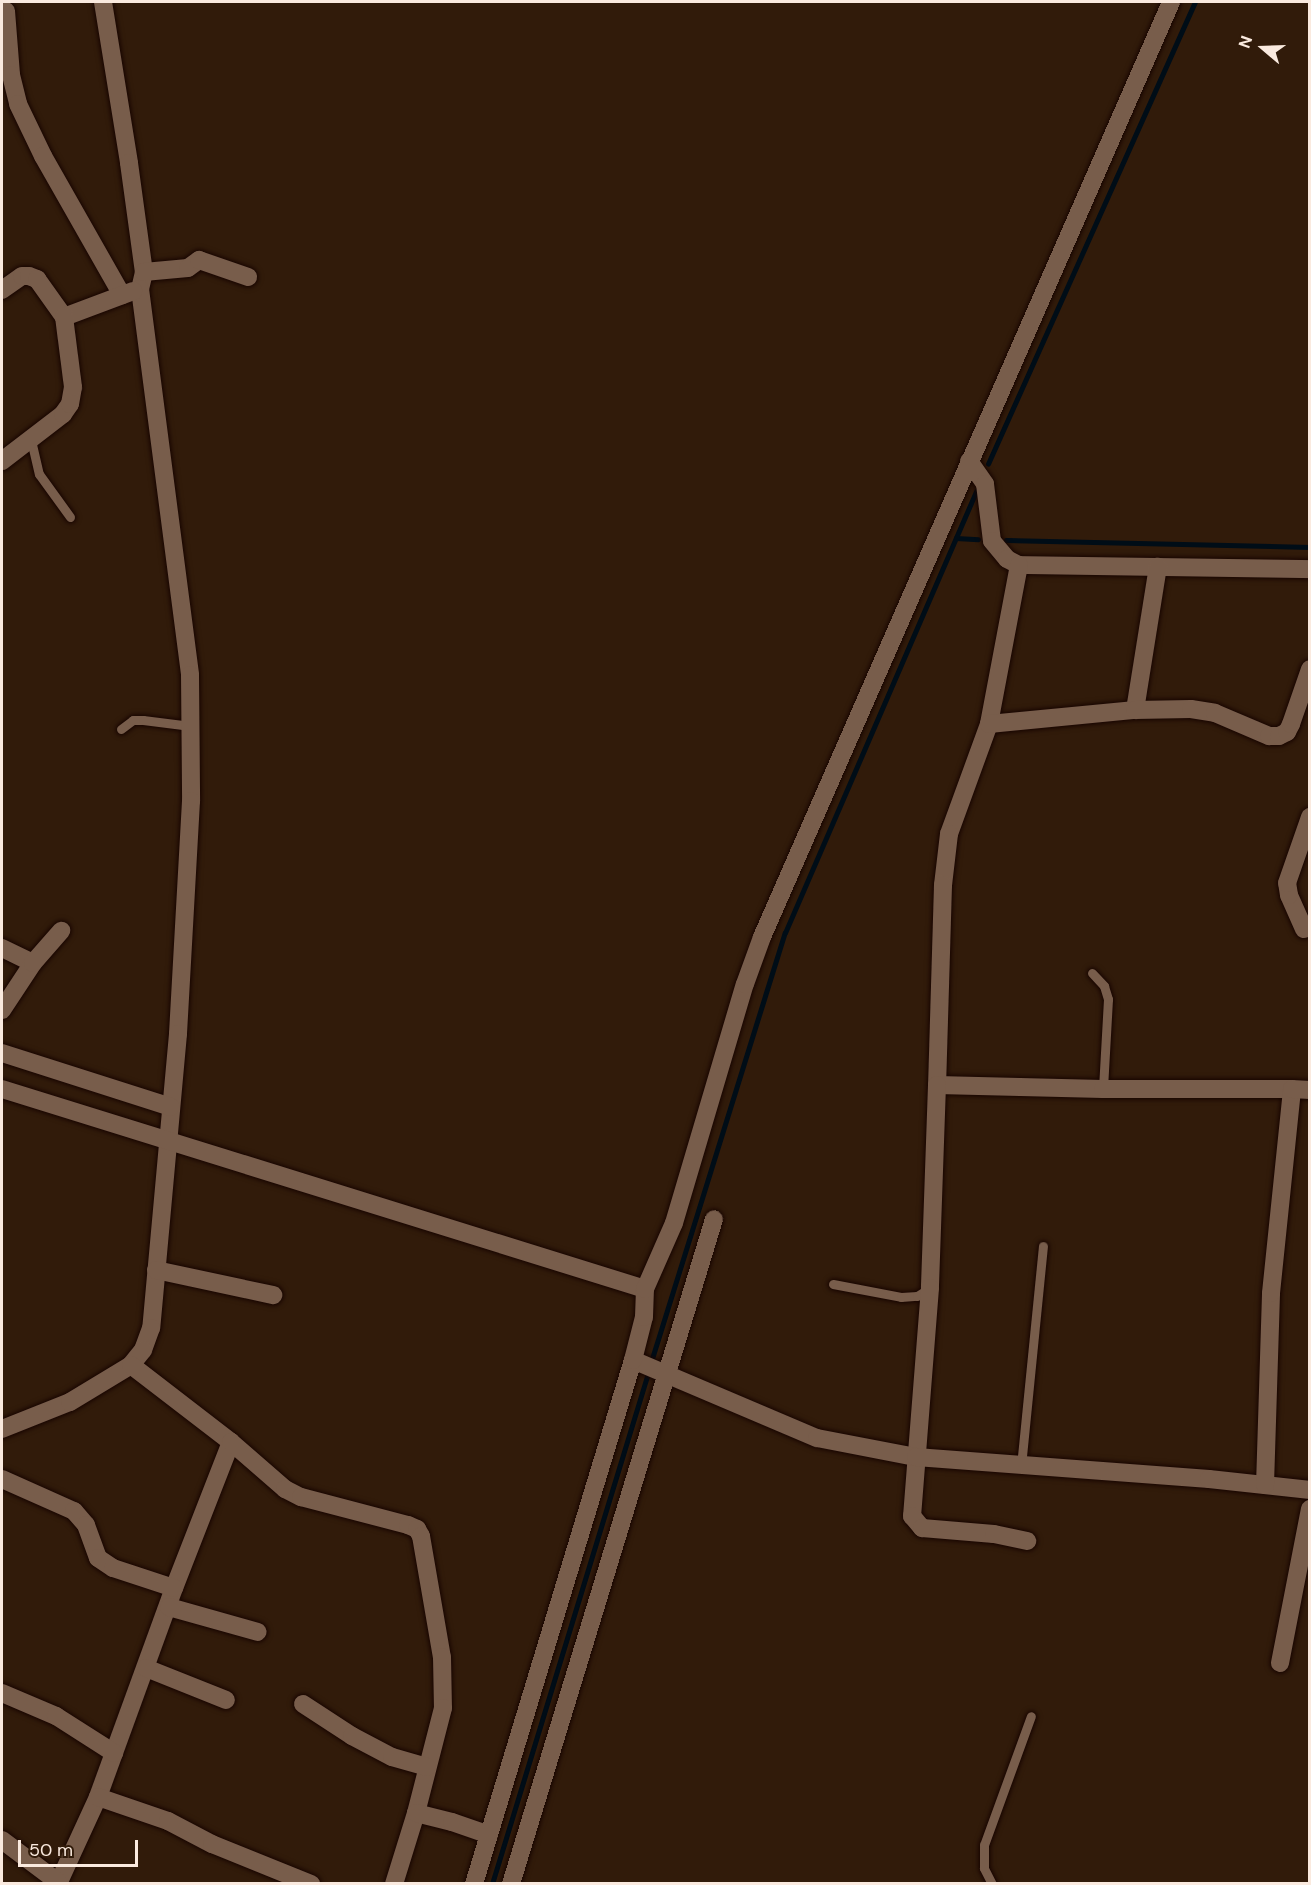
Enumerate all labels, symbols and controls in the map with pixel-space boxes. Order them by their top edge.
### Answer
north arrow [1233,18,1293,78]
text: N [1234,33,1257,51]
scale bar [21,1828,141,1866]
text: 50 m [29,1838,73,1862]

